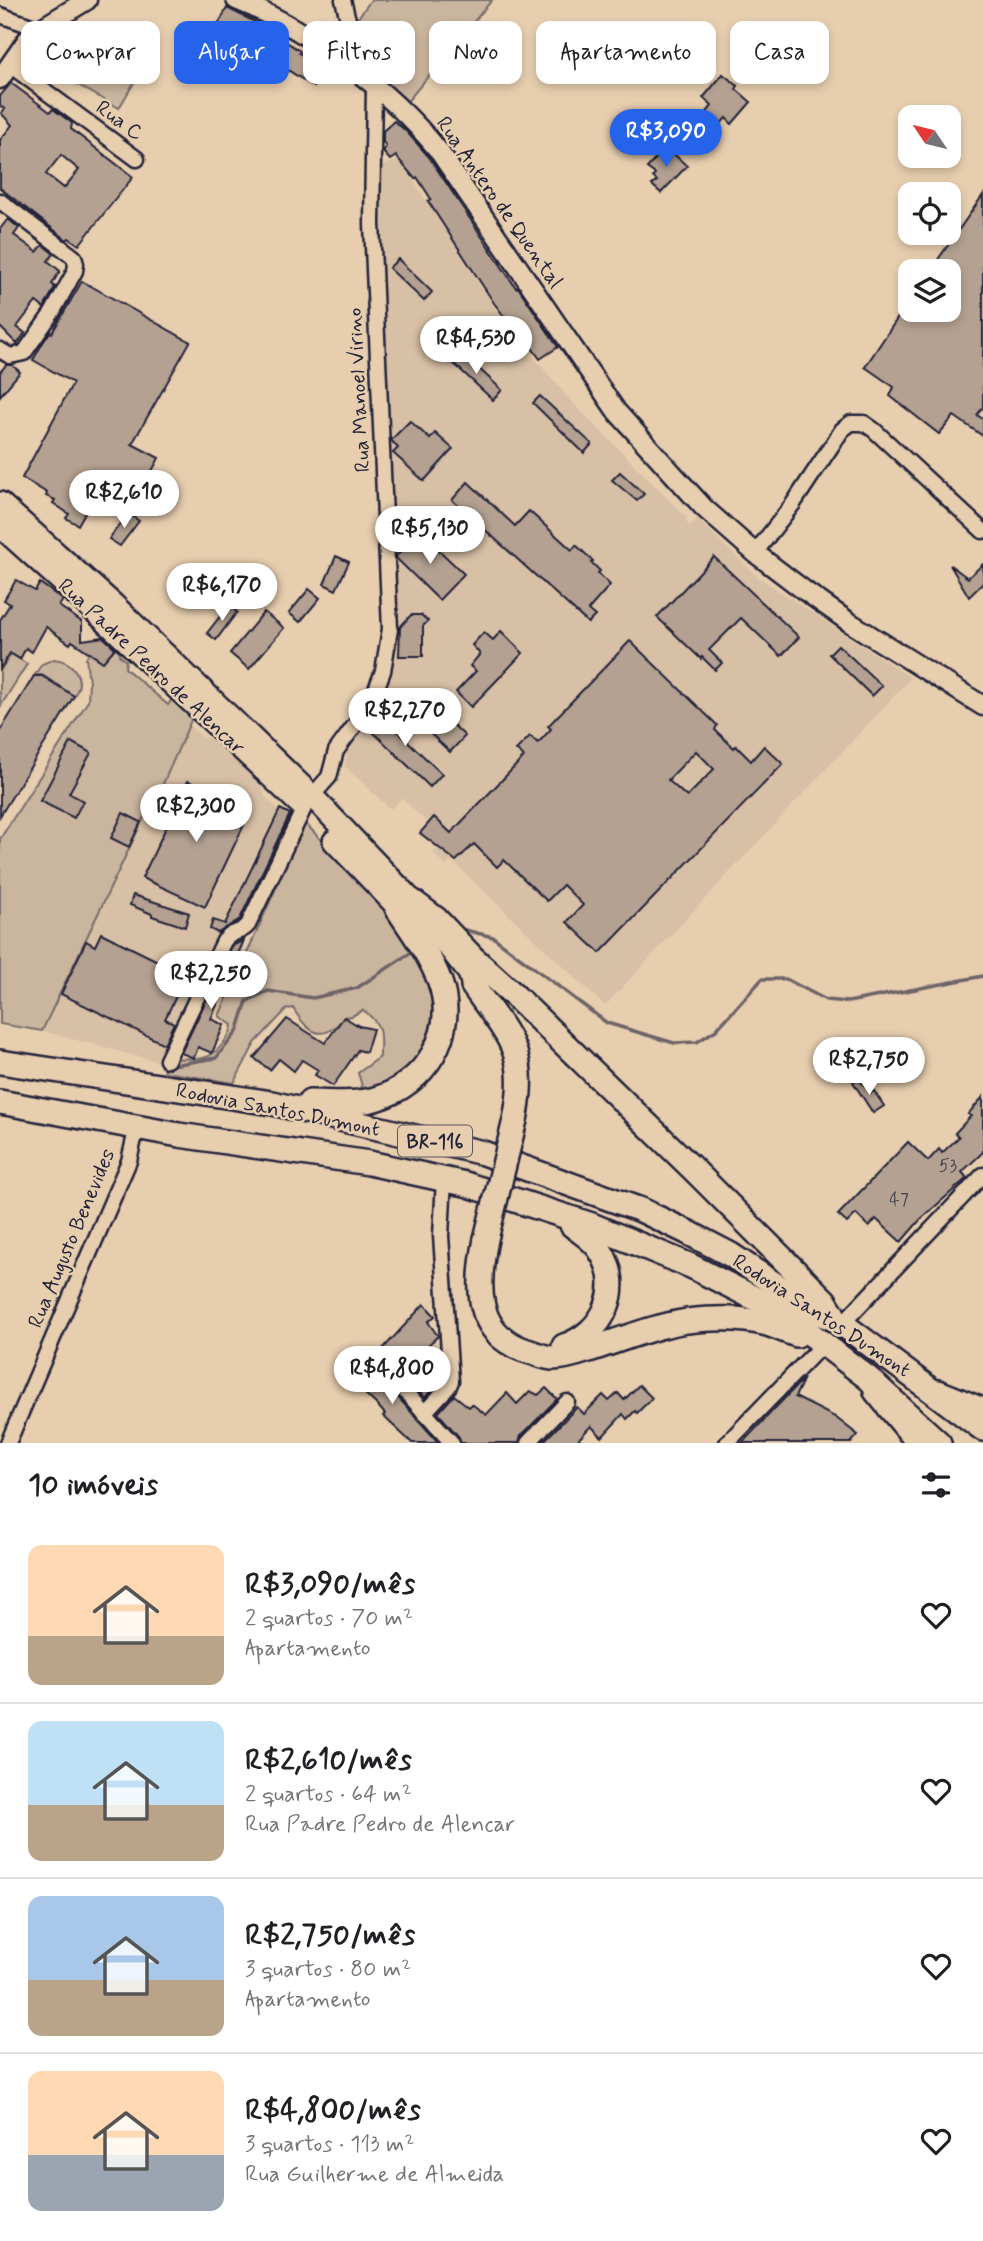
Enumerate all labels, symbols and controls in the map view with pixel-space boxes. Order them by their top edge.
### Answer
chip: Comprar [21,21,160,84]
chip: Alugar [174,21,289,84]
chip: Filtros [303,21,415,84]
chip: Novo [429,21,522,84]
chip: Apartamento [536,21,716,84]
chip: Casa [730,21,829,84]
street label: Rua C [90,94,149,148]
north arrow [898,105,961,168]
map controls [898,105,961,322]
pin: R$3,090 [601,110,731,169]
street label: Rua Antero de Quental [429,111,569,294]
text: R$3,090 [626,117,706,147]
button: locate [898,182,961,245]
button: layers [898,259,961,322]
street label: Rua Manoel Virino [341,307,377,473]
pin: R$4,530 [411,316,541,376]
text: R$4,530 [436,324,516,354]
pin: R$2,610 [59,470,189,530]
text: R$2,610 [85,478,163,508]
pin: R$5,130 [365,506,495,566]
text: R$5,130 [391,514,469,544]
pin: R$6,170 [157,564,287,623]
text: R$6,170 [182,571,262,601]
street label: Rua Padre Pedro de Alencar [52,572,251,761]
pin: R$2,270 [340,688,470,748]
text: R$2,270 [364,696,446,726]
pin: R$2,300 [131,784,261,844]
text: R$2,300 [156,792,236,822]
pin: R$2,250 [146,951,276,1011]
text: R$2,250 [171,959,251,989]
pin: R$2,750 [804,1038,934,1097]
text: R$2,750 [829,1045,909,1075]
street label: Rodovia Santos Dumont [173,1076,382,1144]
road number: BR-116 [398,1126,472,1156]
street label: Rua Augusto Benevides [21,1144,122,1332]
house number: 53 [939,1154,958,1178]
house number: 47 [889,1188,909,1212]
street label: Rodovia Santos Dumont [727,1248,916,1384]
pin: R$4,800 [327,1346,457,1406]
text: R$4,800 [350,1354,434,1384]
text: 10 imóveis [28,1466,158,1505]
icon: filters [917,1466,955,1504]
text: R$3,090/mês [245,1565,415,1604]
icon: home [84,1573,168,1657]
icon: heart [917,1596,955,1634]
text: 2 quartos · 70 m² [245,1604,413,1634]
text: Apartamento [245,1634,371,1664]
text: R$2,610/mês [245,1741,412,1780]
icon: home [84,1749,168,1833]
icon: heart [917,1772,955,1810]
text: 2 quartos · 64 m² [245,1780,412,1810]
text: Rua Padre Pedro de Alencar [245,1810,515,1840]
text: R$2,750/mês [245,1916,415,1955]
icon: home [84,1924,168,2008]
icon: heart [917,1947,955,1985]
text: 3 quartos · 80 m² [245,1955,411,1985]
text: Apartamento [245,1985,371,2015]
text: R$4,800/mês [245,2091,421,2130]
icon: home [84,2099,168,2183]
icon: heart [917,2122,955,2160]
text: 3 quartos · 113 m² [245,2130,415,2160]
text: Rua Guilherme de Almeida [245,2160,504,2190]

